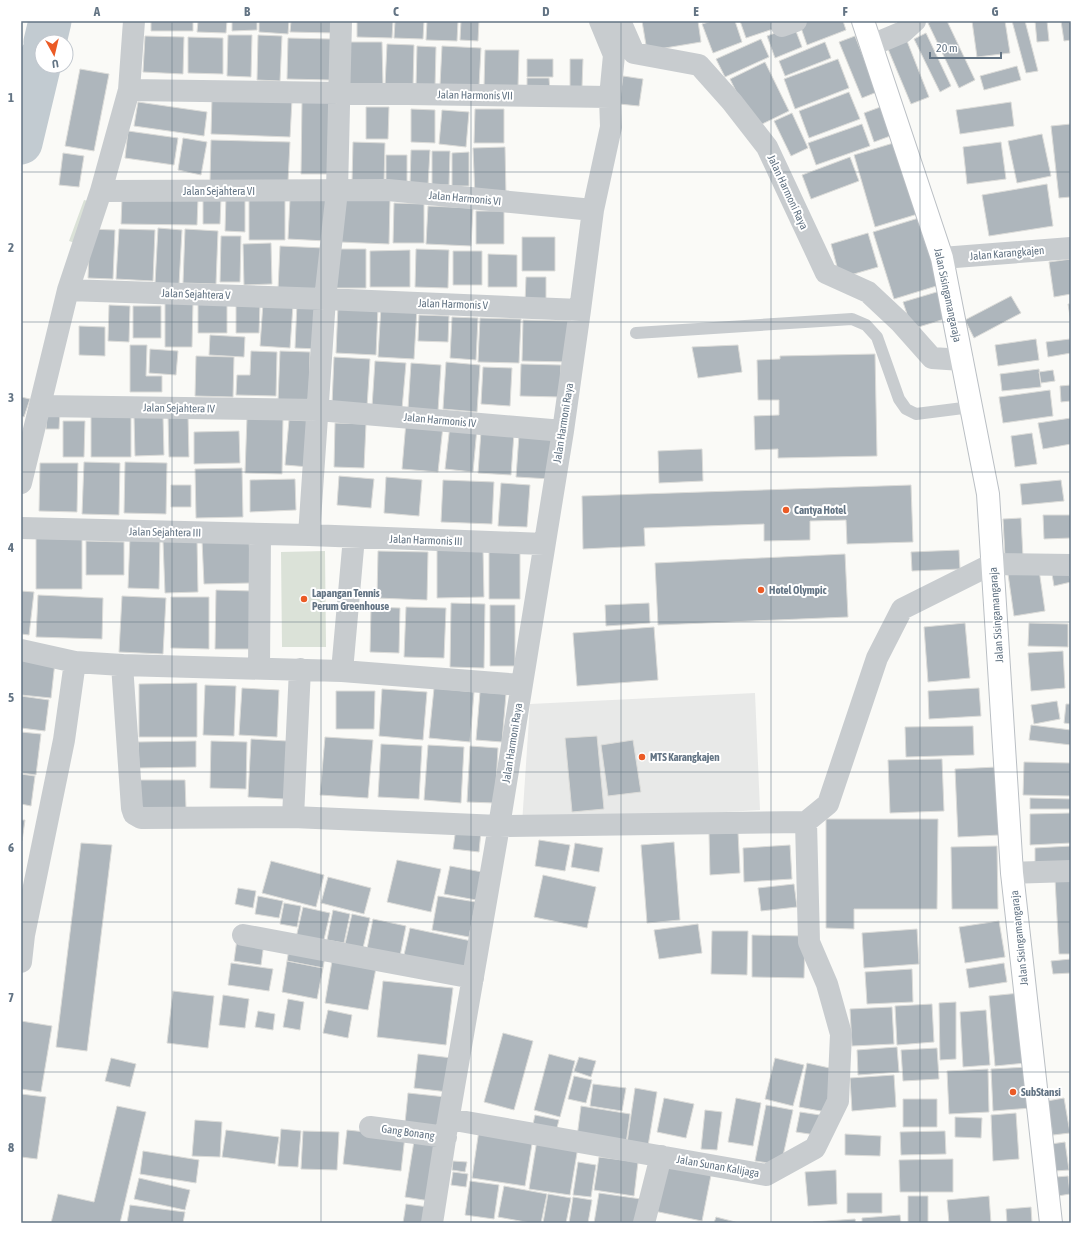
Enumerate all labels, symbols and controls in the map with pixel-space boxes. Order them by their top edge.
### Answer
text: A [93,4,101,19]
text: B [244,4,251,19]
text: C [393,4,399,19]
text: D [542,4,550,19]
text: E [693,4,699,19]
text: F [842,4,848,19]
text: G [992,4,999,19]
north arrow [34,34,74,74]
scale bar [930,34,1001,60]
text: 20 m [936,41,958,55]
text: U [51,58,59,70]
street label: Jalan Harmonis VII [437,88,513,102]
text: 1 [8,90,14,105]
street label: Jalan Harmoni Raya [765,153,811,231]
street label: Jalan Sejahtera VI [183,185,255,197]
street label: Jalan Harmonis VI [428,189,502,207]
text: 2 [8,240,14,255]
street label: Jalan Karangkajen [969,244,1045,262]
street label: Jalan Sisingamangaraja [932,247,964,343]
street label: Jalan Sejahtera V [161,287,231,301]
street label: Jalan Harmonis V [418,297,489,311]
street label: Jalan Harmoni Raya [551,382,575,464]
text: 3 [8,390,14,405]
street label: Jalan Sejahtera IV [143,401,216,415]
street label: Jalan Harmonis IV [403,411,477,429]
place label: Cantya Hotel [794,504,847,516]
marker: Cantya Hotel [781,505,791,515]
street label: Jalan Sejahtera III [129,525,201,539]
street label: Jalan Harmonis III [389,533,463,547]
text: 4 [7,540,14,555]
street label: Jalan Sisingamangaraja [987,567,1005,663]
place label: Hotel Olympic [769,584,827,596]
marker: Hotel Olympic [756,585,766,595]
place label: Lapangan Tennis Perum Greenhouse [312,587,389,612]
marker: Lapangan Tennis Perum Greenhouse [299,594,309,604]
text: 5 [8,690,14,705]
street label: Jalan Harmoni Raya [500,702,524,784]
place label: MTS Karangkajen [650,751,720,763]
marker: MTS Karangkajen [637,752,647,762]
text: 6 [8,840,14,855]
street label: Jalan Sisingamangaraja [1008,890,1030,986]
text: 7 [8,990,14,1005]
place label: SubStansi [1021,1086,1061,1098]
marker: SubStansi [1008,1087,1018,1097]
street label: Gang Bonang [381,1122,436,1142]
text: 8 [8,1140,14,1155]
street label: Jalan Sunan Kalijaga [676,1153,760,1179]

